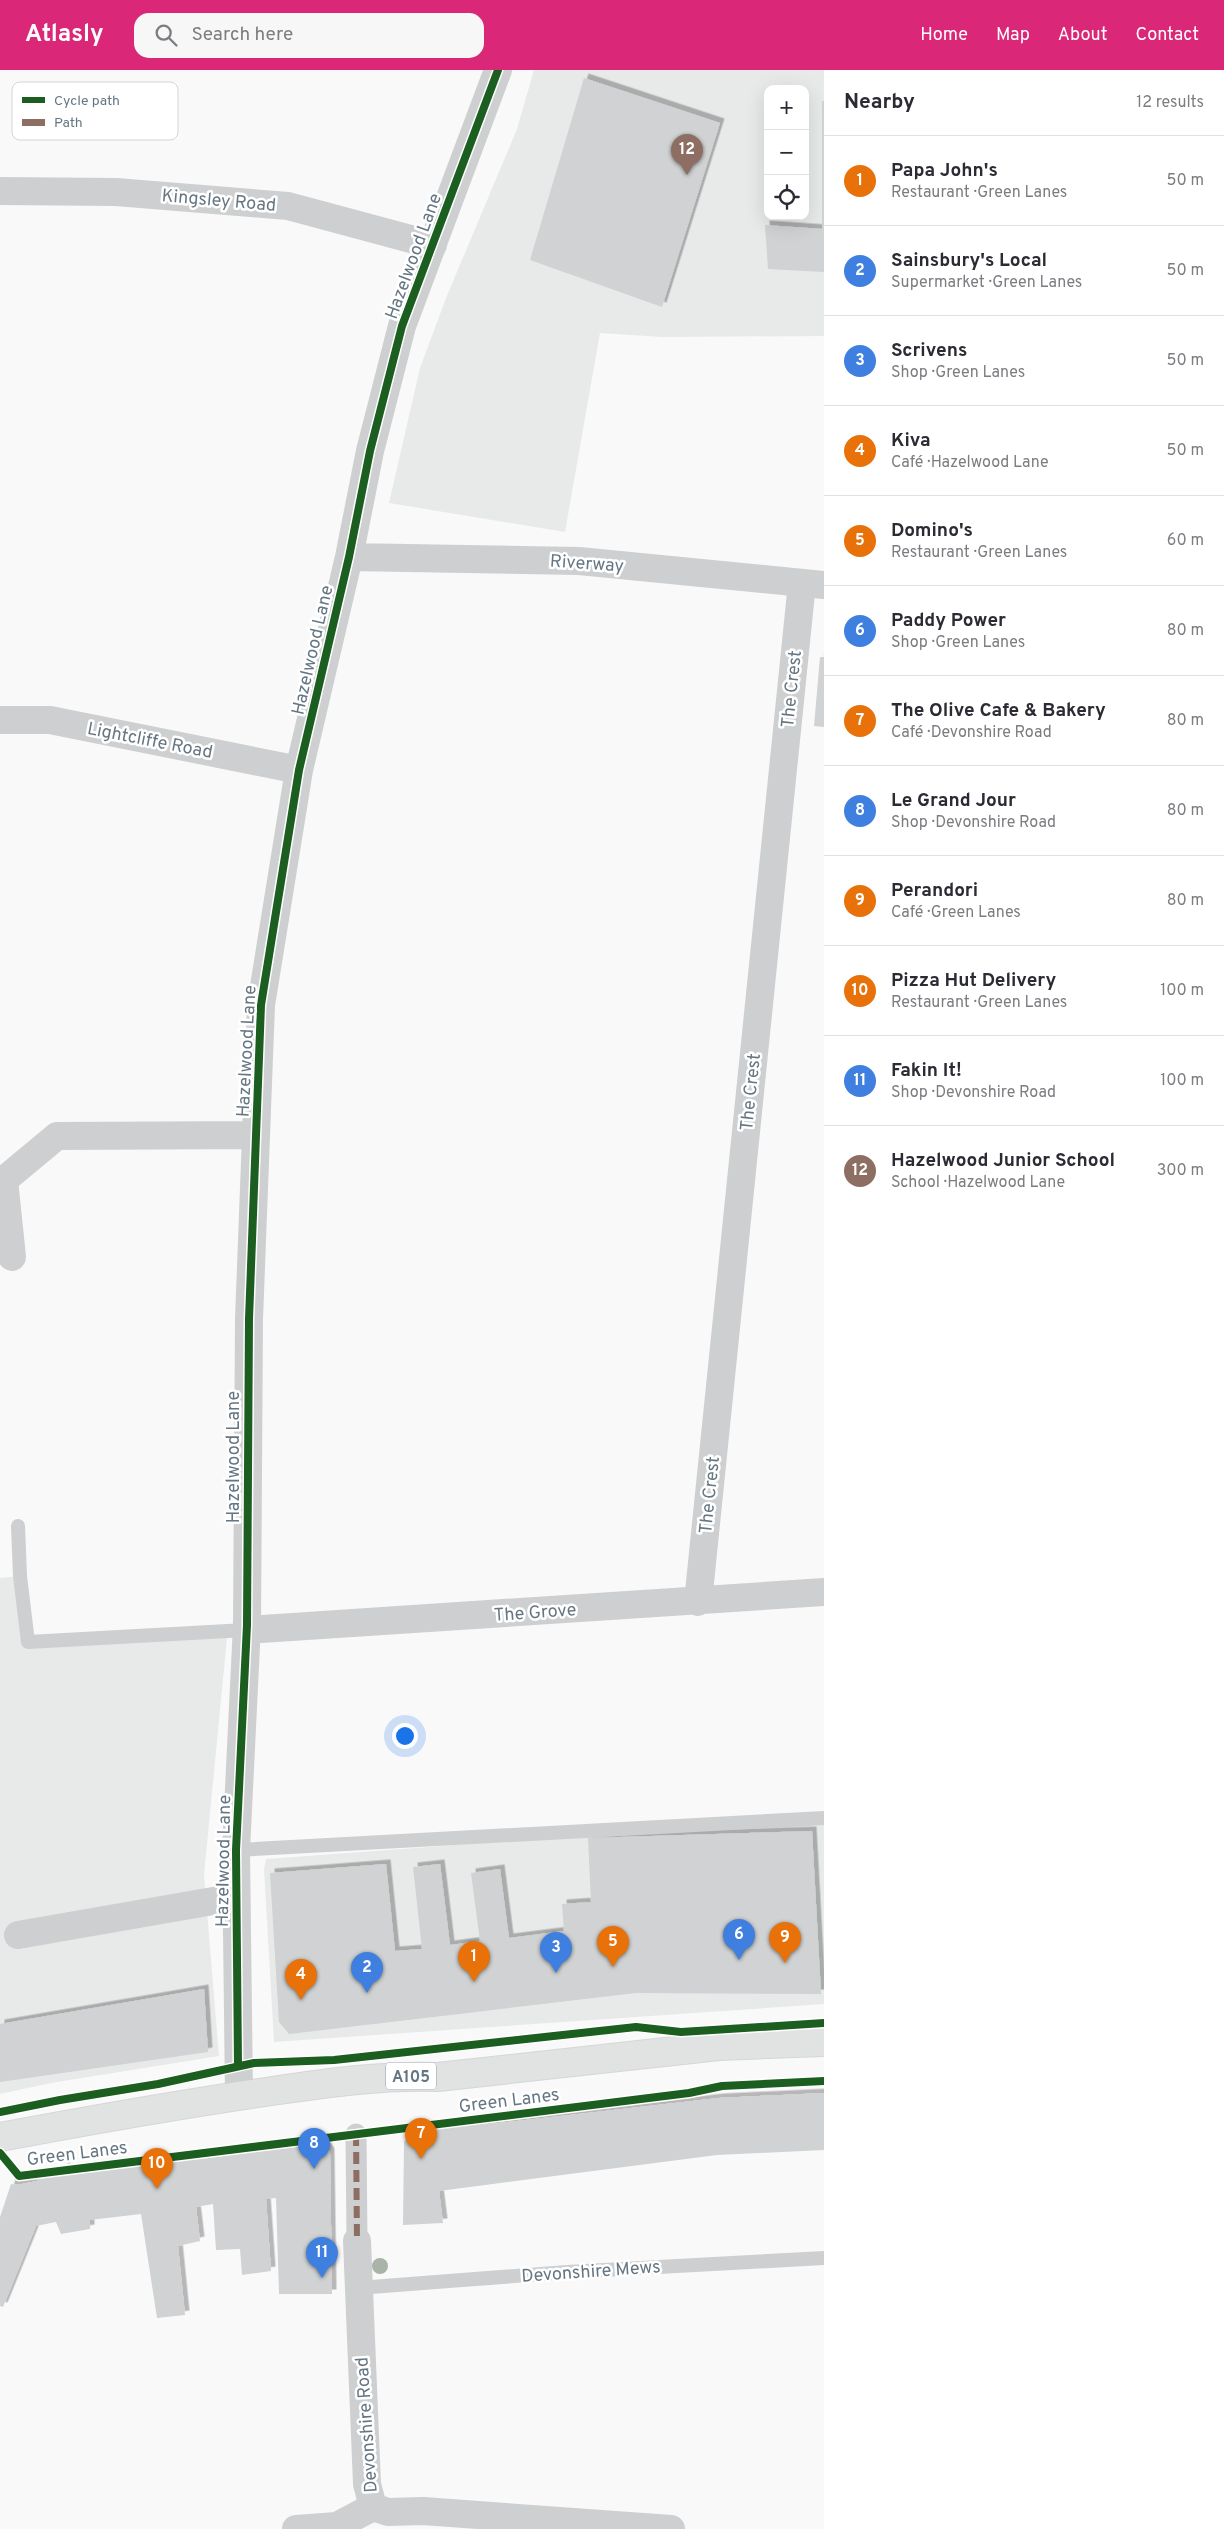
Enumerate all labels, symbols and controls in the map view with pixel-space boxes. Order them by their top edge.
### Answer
search box [134,13,484,58]
text: Atlasly [25,20,104,50]
icon: search [152,21,180,49]
text: Search here [192,23,293,47]
text: Home [920,24,968,47]
text: Map [996,24,1030,47]
text: About [1058,24,1107,47]
text: Contact [1135,24,1199,47]
legend [12,82,178,140]
map controls [764,85,809,220]
button: + [764,85,809,130]
text: Nearby [844,89,915,116]
text: Cycle path [54,93,120,110]
text: 12 results [1136,93,1204,113]
text: Path [54,115,83,132]
button: − [764,130,809,175]
pin: 12 [671,134,703,175]
text: Papa John's [891,159,998,183]
text: 1 [857,171,863,191]
text: 50 m [1167,171,1204,191]
button: locate [764,175,809,220]
text: Restaurant · Green Lanes [891,183,1067,203]
street label: Kingsley Road [161,185,277,218]
street label: Hazelwood Lane [381,190,448,323]
text: Sainsbury's Local [891,249,1047,273]
text: 2 [855,261,865,281]
text: 50 m [1167,261,1204,281]
text: Supermarket · Green Lanes [891,273,1082,293]
text: Scrivens [891,339,967,363]
text: 3 [855,351,865,371]
text: 50 m [1167,351,1204,371]
text: Shop · Green Lanes [891,363,1025,383]
text: Kiva [891,429,931,453]
text: 4 [855,441,865,461]
text: 50 m [1167,441,1204,461]
text: Café · Hazelwood Lane [891,453,1049,473]
text: Domino's [891,519,973,543]
text: 5 [855,531,865,551]
text: 60 m [1167,531,1204,551]
text: Restaurant · Green Lanes [891,543,1067,563]
street label: Riverway [549,550,625,579]
street label: Hazelwood Lane [287,583,340,717]
text: Paddy Power [891,609,1006,633]
text: 6 [855,621,865,641]
text: 80 m [1167,621,1204,641]
text: Shop · Green Lanes [891,633,1025,653]
street label: The Crest [777,649,808,729]
text: The Olive Cafe & Bakery [891,699,1106,723]
text: 7 [856,711,864,731]
text: 80 m [1167,711,1204,731]
street label: Lightcliffe Road [85,718,214,765]
text: Café · Devonshire Road [891,723,1052,743]
text: Le Grand Jour [891,789,1016,813]
text: 8 [855,801,865,821]
text: 80 m [1167,801,1204,821]
text: Shop · Devonshire Road [891,813,1056,833]
text: Perandori [891,879,978,903]
text: 9 [855,891,865,911]
text: 80 m [1167,891,1204,911]
text: Café · Green Lanes [891,903,1021,923]
text: Pizza Hut Delivery [891,969,1056,993]
text: 10 [852,981,868,1001]
text: 100 m [1160,981,1204,1001]
street label: Hazelwood Lane [233,984,262,1118]
text: Restaurant · Green Lanes [891,993,1067,1013]
street label: The Crest [736,1052,767,1132]
text: Fakin It! [891,1059,962,1083]
text: 11 [854,1071,866,1091]
text: 100 m [1160,1071,1204,1091]
text: Shop · Devonshire Road [891,1083,1056,1103]
text: Hazelwood Junior School [891,1149,1115,1173]
text: 12 [852,1161,868,1181]
text: 300 m [1157,1161,1204,1181]
text: School · Hazelwood Lane [891,1173,1065,1193]
street label: Hazelwood Lane [223,1391,246,1523]
street label: The Crest [695,1455,726,1535]
street label: The Grove [493,1599,577,1628]
your location [392,1723,418,1749]
street label: Hazelwood Lane [212,1795,237,1927]
pin: 6 [723,1919,755,1960]
pin: 9 [769,1922,801,1963]
pin: 5 [597,1926,629,1967]
pin: 3 [540,1932,572,1973]
pin: 1 [458,1941,490,1982]
pin: 2 [351,1952,383,1993]
pin: 4 [285,1959,317,2000]
road number: A105 [386,2062,436,2090]
street label: Green Lanes [458,2084,561,2119]
pin: 7 [405,2118,437,2159]
pin: 8 [298,2128,330,2169]
street label: Green Lanes [26,2137,129,2172]
pin: 10 [141,2148,173,2189]
pin: 11 [306,2237,338,2278]
street label: Devonshire Mews [521,2256,661,2289]
street label: Devonshire Road [351,2356,384,2493]

